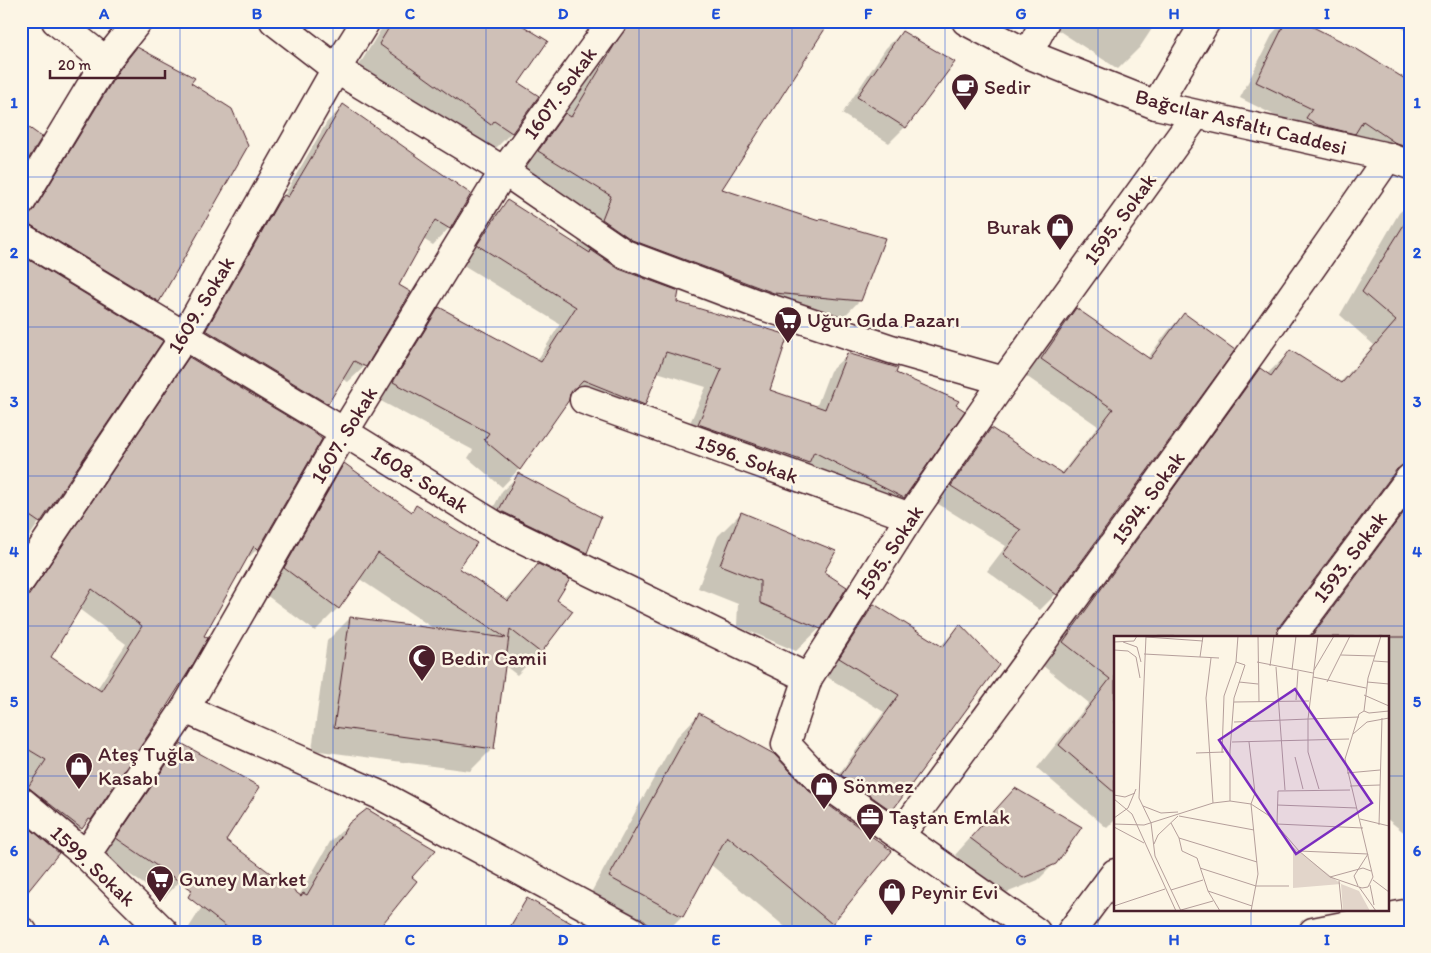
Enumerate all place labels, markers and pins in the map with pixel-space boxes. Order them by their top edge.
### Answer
cafe icon: Sedir [950,72,980,111]
place label: Sedir [984,74,1031,99]
shop icon: Burak [1045,212,1075,251]
place label: Burak [986,214,1041,239]
supermarket icon: Uğur Gıda Pazarı [773,305,803,344]
place label: Uğur Gıda Pazarı [807,307,960,332]
mosque icon: Bedir Camii [407,643,437,682]
place label: Bedir Camii [441,645,547,670]
place label: Ateş Tuğla Kasabı [98,741,194,790]
shop icon: Ateş Tuğla Kasabı [64,751,94,790]
shop icon: Sönmez [809,771,839,810]
place label: Sönmez [843,773,914,798]
office icon: Taştan Emlak [855,802,885,841]
place label: Taştan Emlak [889,804,1010,829]
supermarket icon: Guney Market [145,864,175,903]
place label: Guney Market [179,866,306,891]
shop icon: Peynir Evi [877,877,907,916]
place label: Peynir Evi [911,879,998,904]

